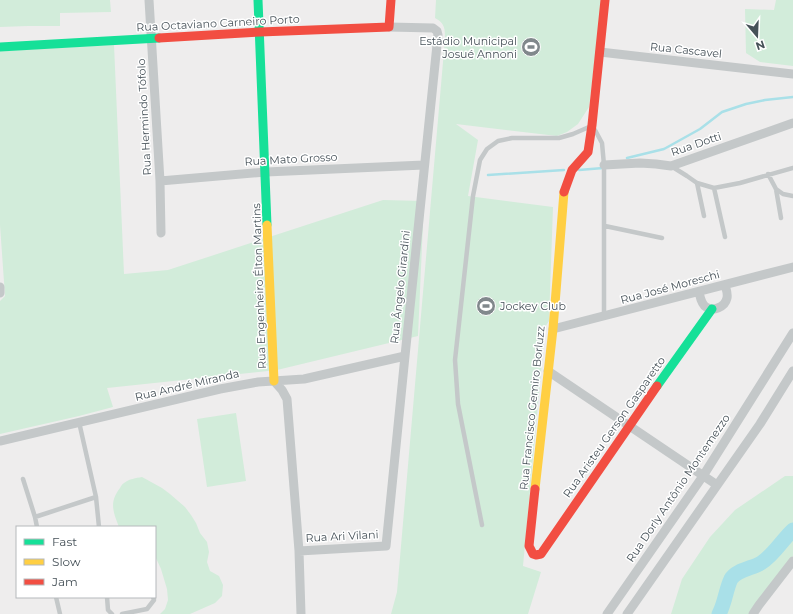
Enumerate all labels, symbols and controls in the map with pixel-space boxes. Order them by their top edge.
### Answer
street label: Rua Octaviano Carneiro Porto [136,12,300,34]
north arrow [737,16,777,56]
place label: Estádio Municipal Josué Annoni [419,34,517,61]
sports icon: Estádio Municipal Josué Annoni [520,36,542,58]
text: N [754,37,767,54]
street label: Rua Cascavel [649,39,723,61]
street label: Rua Hermindo Tófolo [134,58,154,176]
street label: Rua Dotti [669,129,723,159]
street label: Rua Mato Grosso [244,150,338,168]
street label: Rua Engenheiro Élton Martins [249,202,269,369]
street label: Rua Ângelo Girardini [387,230,413,344]
street label: Rua José Moreschi [619,267,721,307]
sports icon: Jockey Club [475,295,497,317]
place label: Jockey Club [499,299,566,313]
street label: Rua Francisco Gemiro Borluzz [516,325,548,491]
street label: Rua Aristeu Gerson Gasparetto [560,354,668,500]
street label: Rua André Miranda [133,366,241,404]
street label: Rua Dorly Antônio Montemezzo [623,411,733,565]
legend [16,526,156,598]
street label: Rua Ari Vilani [305,527,379,545]
text: Fast [52,534,77,549]
text: Slow [52,554,81,569]
text: Jam [51,574,78,589]

